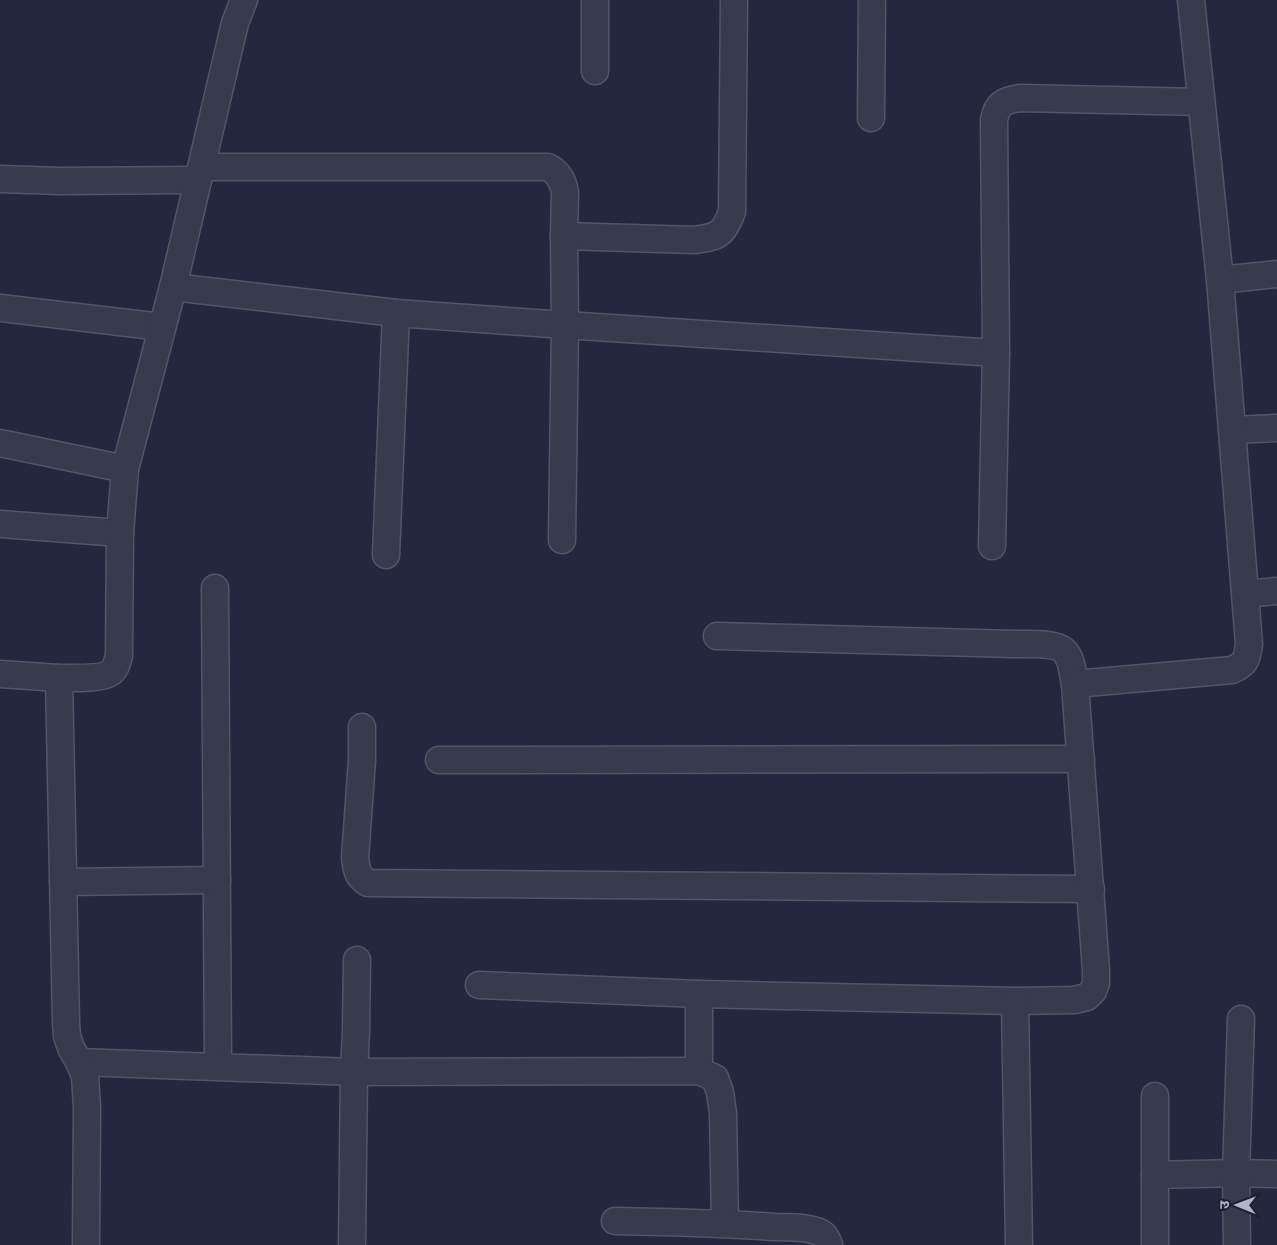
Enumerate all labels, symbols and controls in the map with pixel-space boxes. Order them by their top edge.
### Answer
north arrow [1212,1180,1262,1230]
text: उ [1216,1200,1232,1209]

